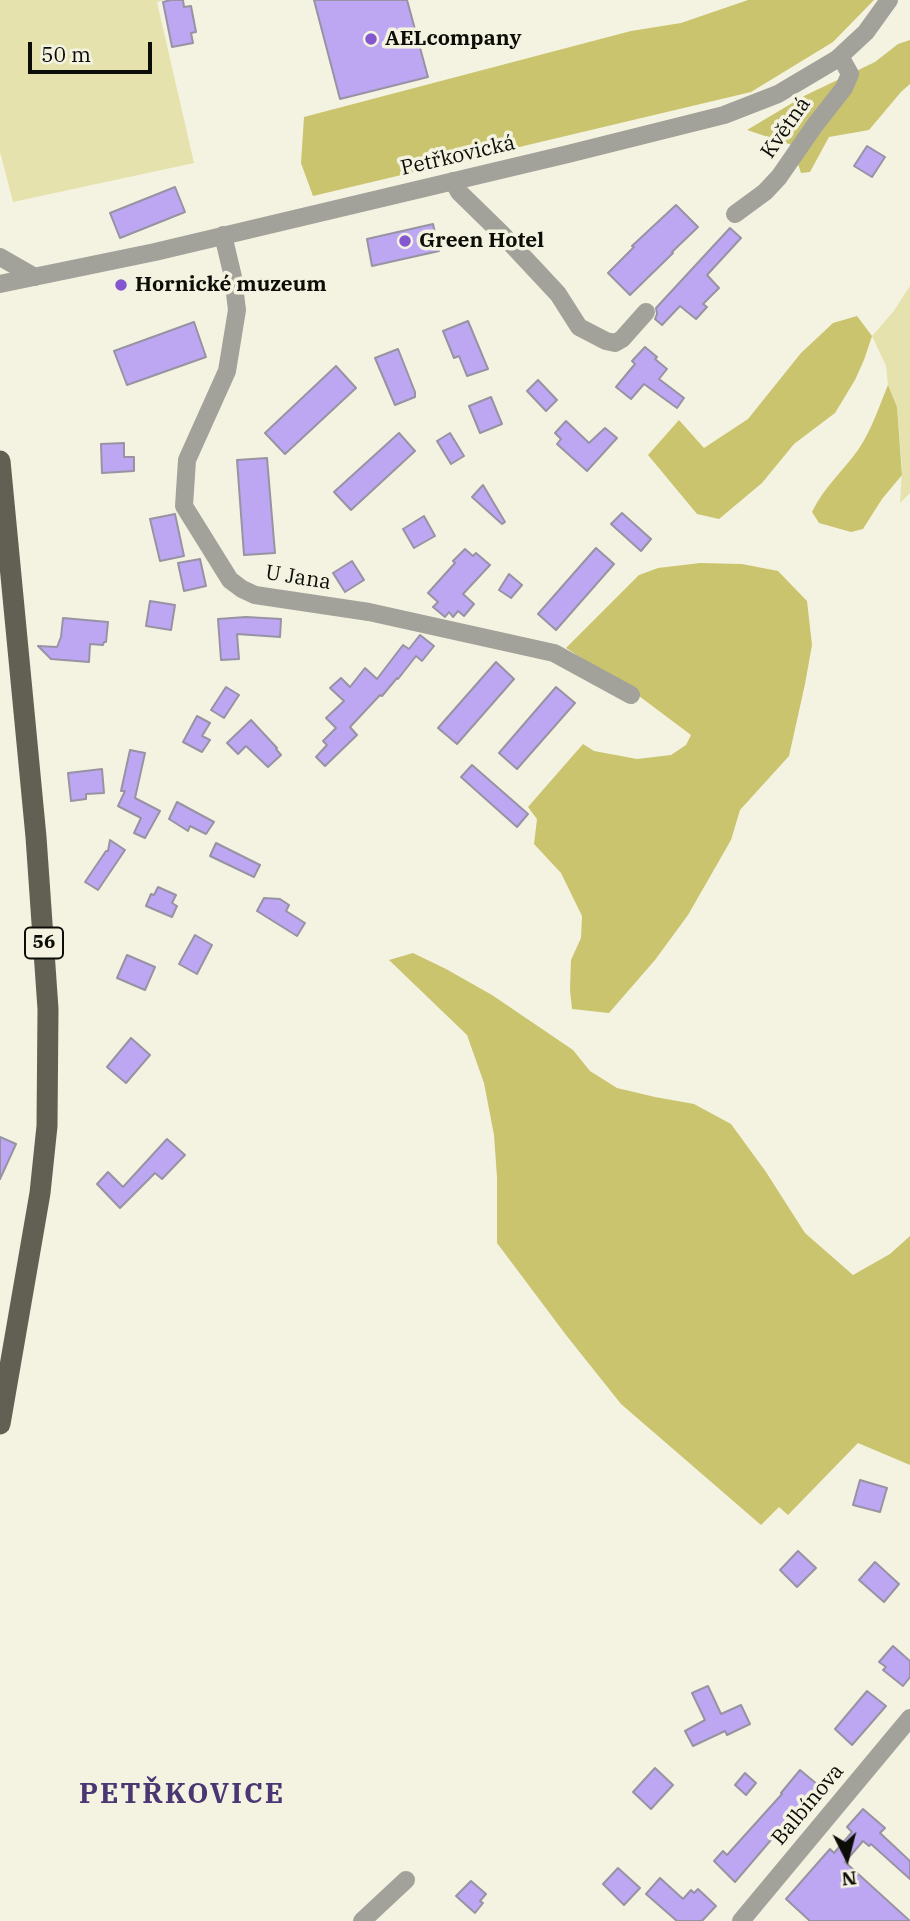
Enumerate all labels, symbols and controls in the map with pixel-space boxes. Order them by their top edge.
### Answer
place label: AELcompany [385,26,521,52]
scale bar [32,28,156,72]
marker: AELcompany [363,31,379,47]
text: 50 m [41,40,91,68]
street label: Květná [756,93,816,163]
street label: Petřkovická [398,131,518,181]
place label: Green Hotel [419,228,544,254]
marker: Green Hotel [397,233,413,249]
place label: Hornické muzeum [135,272,327,298]
marker: Hornické muzeum [113,277,129,293]
street label: U Jana [263,560,333,596]
road number: 56 [25,928,63,959]
street label: Balbínova [767,1759,849,1851]
district label: PETŘKOVICE [80,1778,284,1812]
north arrow [812,1823,882,1893]
text: N [840,1866,858,1892]

